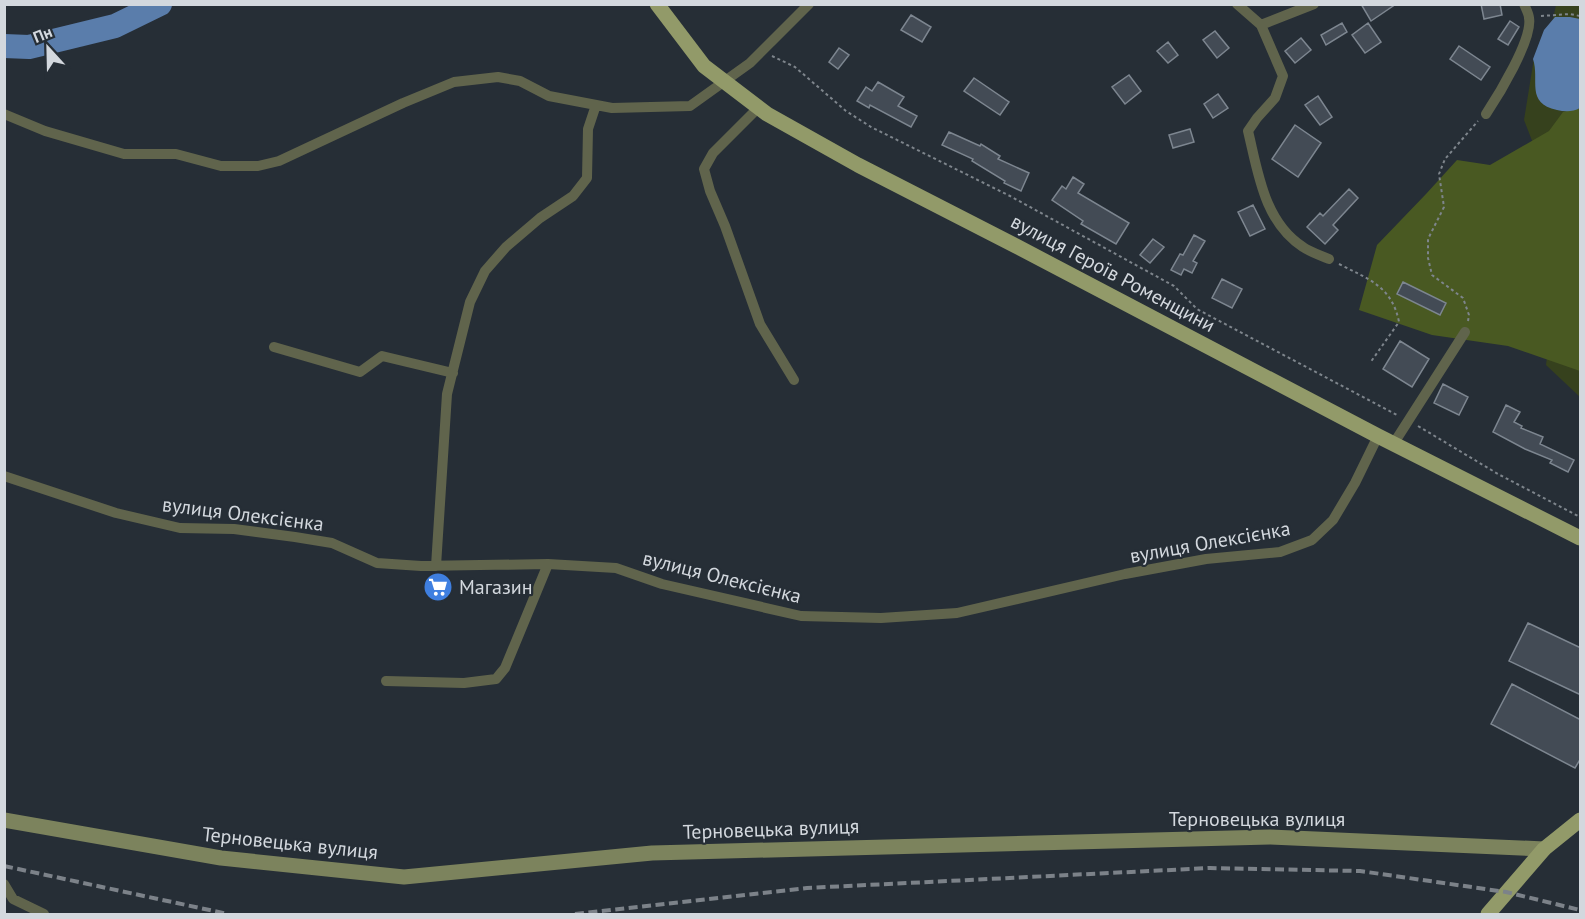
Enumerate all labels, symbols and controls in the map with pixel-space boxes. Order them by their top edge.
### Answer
north arrow [18,18,78,78]
text: Пн [30,21,55,47]
street label: вулиця Героїв Роменщини [1006,208,1220,338]
street label: вулиця Олексієнка [161,491,325,537]
street label: вулиця Олексієнка [1128,515,1292,569]
street label: вулиця Олексієнка [640,545,804,609]
supermarket icon: Магазин [422,571,454,603]
place label: Магазин [459,574,533,600]
street label: Терновецька вулиця [1169,806,1345,832]
street label: Терновецька вулиця [682,813,860,845]
street label: Терновецька вулиця [201,821,379,865]

